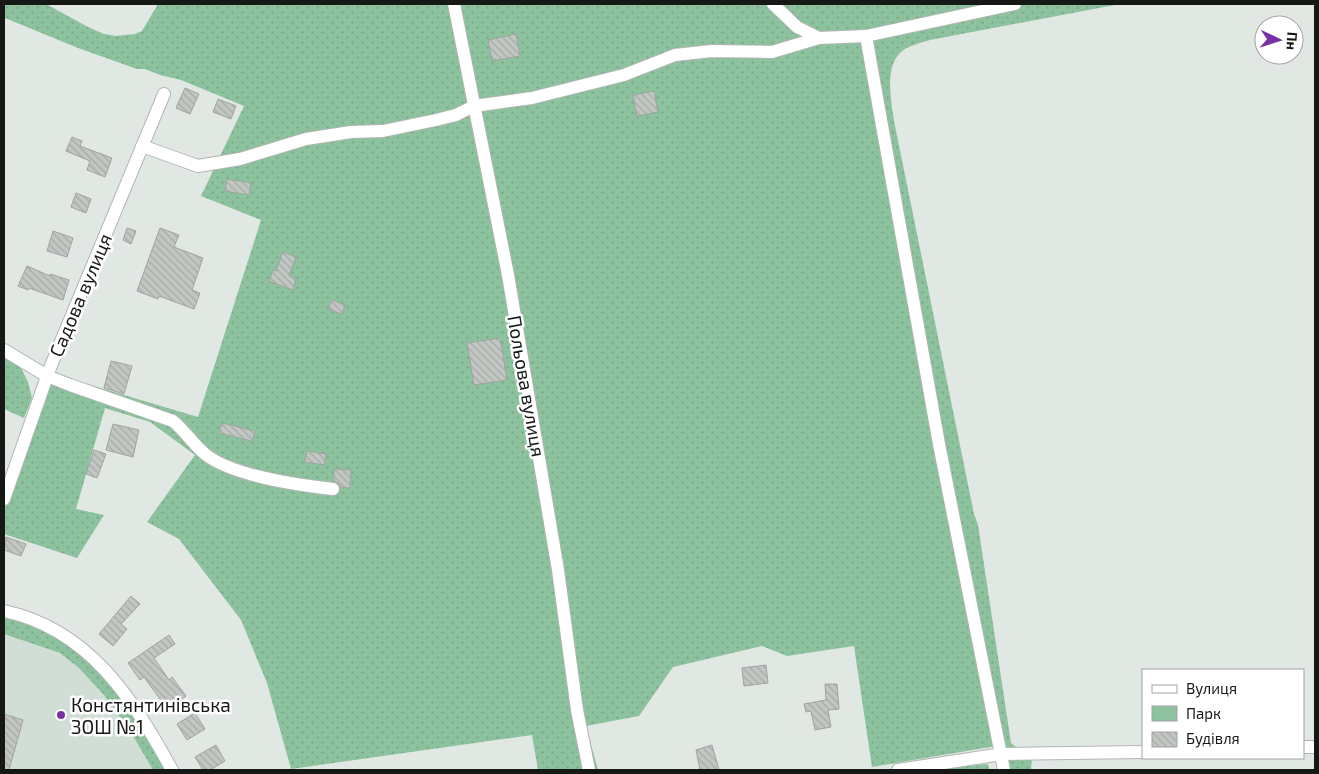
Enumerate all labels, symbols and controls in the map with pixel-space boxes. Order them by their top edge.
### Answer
north arrow [1254,15,1304,65]
text: Пн [1283,31,1302,51]
street label: Садова вулиця [44,230,117,361]
street label: Польова вулиця [502,313,551,459]
legend [1142,669,1304,759]
text: Вулиця [1186,679,1237,698]
place label: Констянтинівська ЗОШ №1 [71,693,231,738]
text: Парк [1186,704,1221,722]
marker: Констянтинівська ЗОШ №1 [55,709,67,721]
text: Будівля [1186,729,1240,748]

